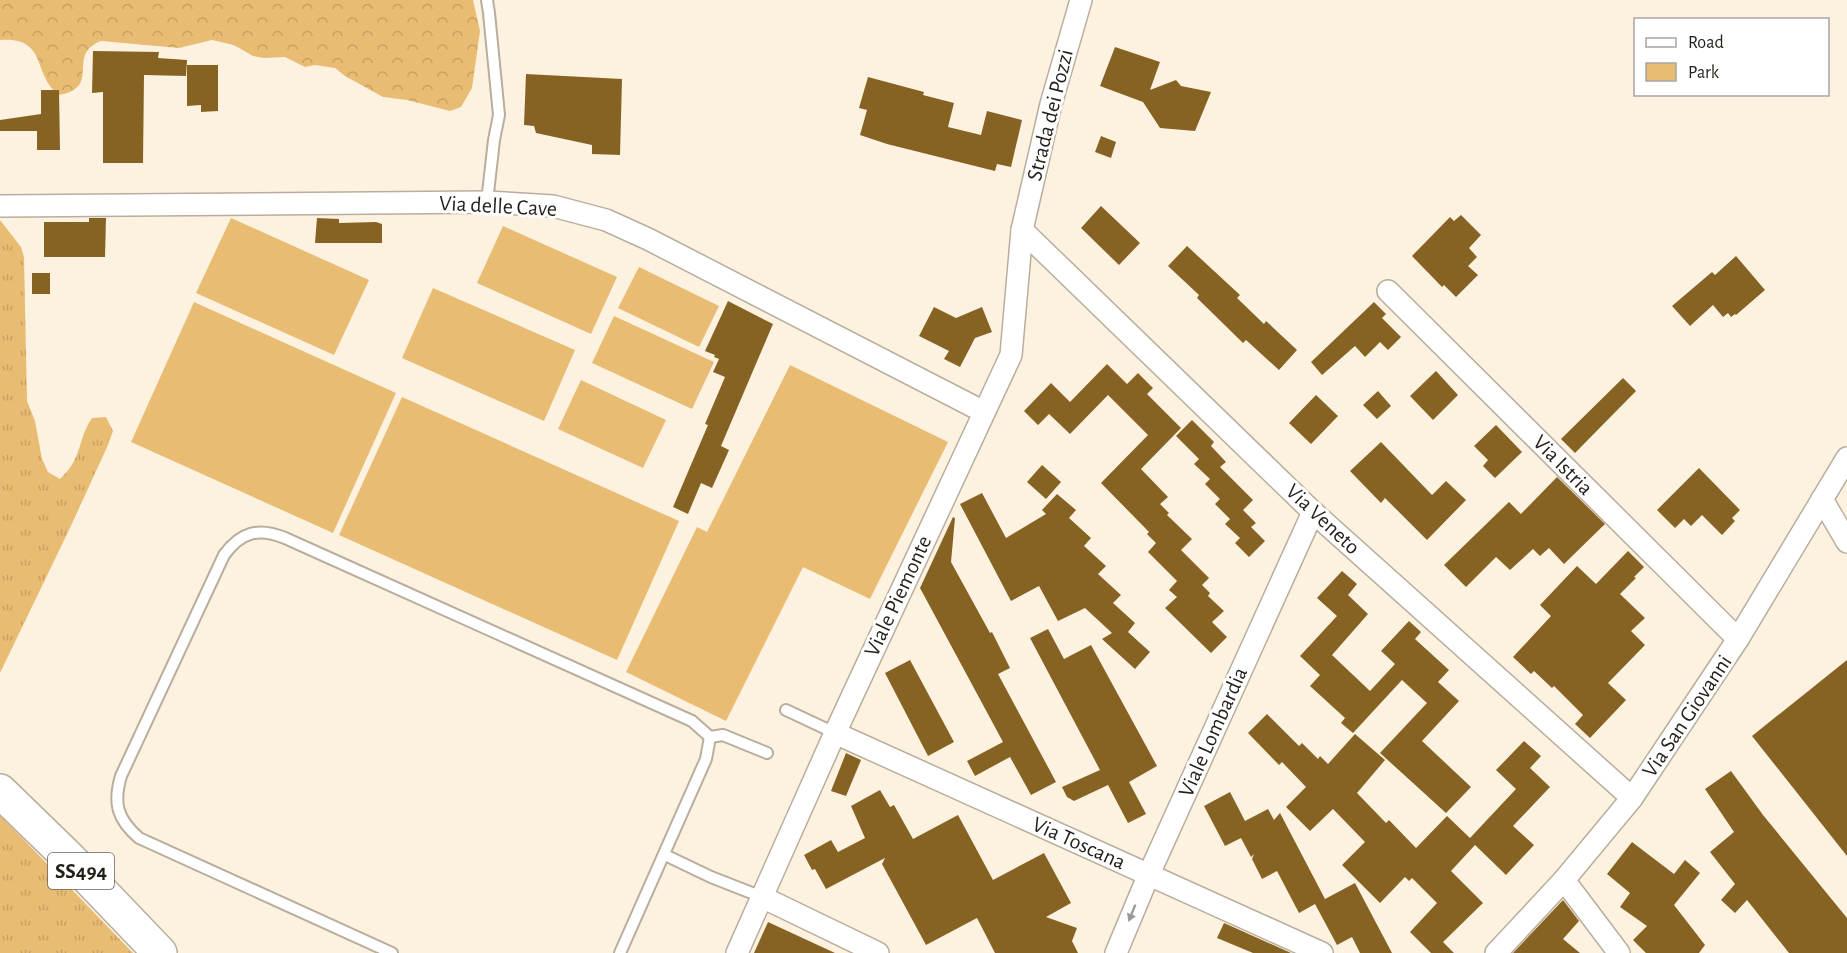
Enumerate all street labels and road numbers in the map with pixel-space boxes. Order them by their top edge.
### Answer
street label: Strada dei Pozzi [1023,47,1077,183]
street label: Via delle Cave [438,192,558,220]
street label: Via Istria [1529,431,1597,499]
street label: Via Veneto [1282,480,1364,558]
street label: Viale Piemonte [860,532,936,660]
street label: Via San Giovanni [1638,651,1736,781]
street label: Viale Lombardia [1175,664,1251,800]
street label: Via Toscana [1029,813,1129,873]
road number: SS494 [48,853,114,889]

